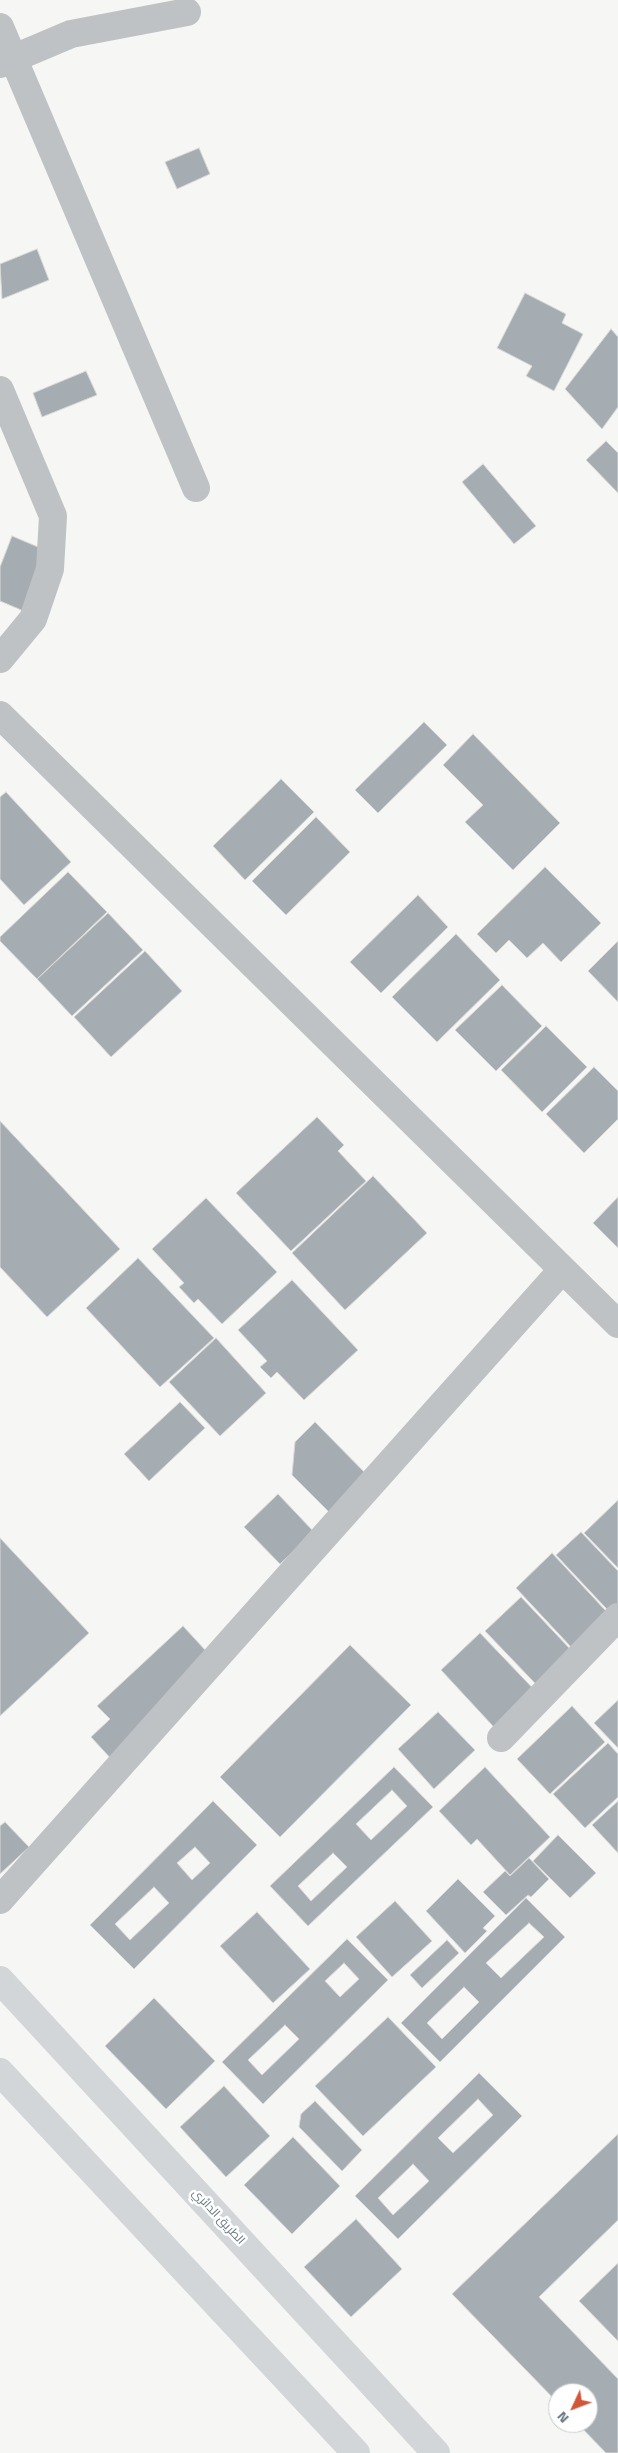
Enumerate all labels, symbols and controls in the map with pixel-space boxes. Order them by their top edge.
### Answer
street label: الطريق الدائري [189,2186,247,2248]
north arrow [548,2383,598,2433]
text: N [551,2407,573,2429]

